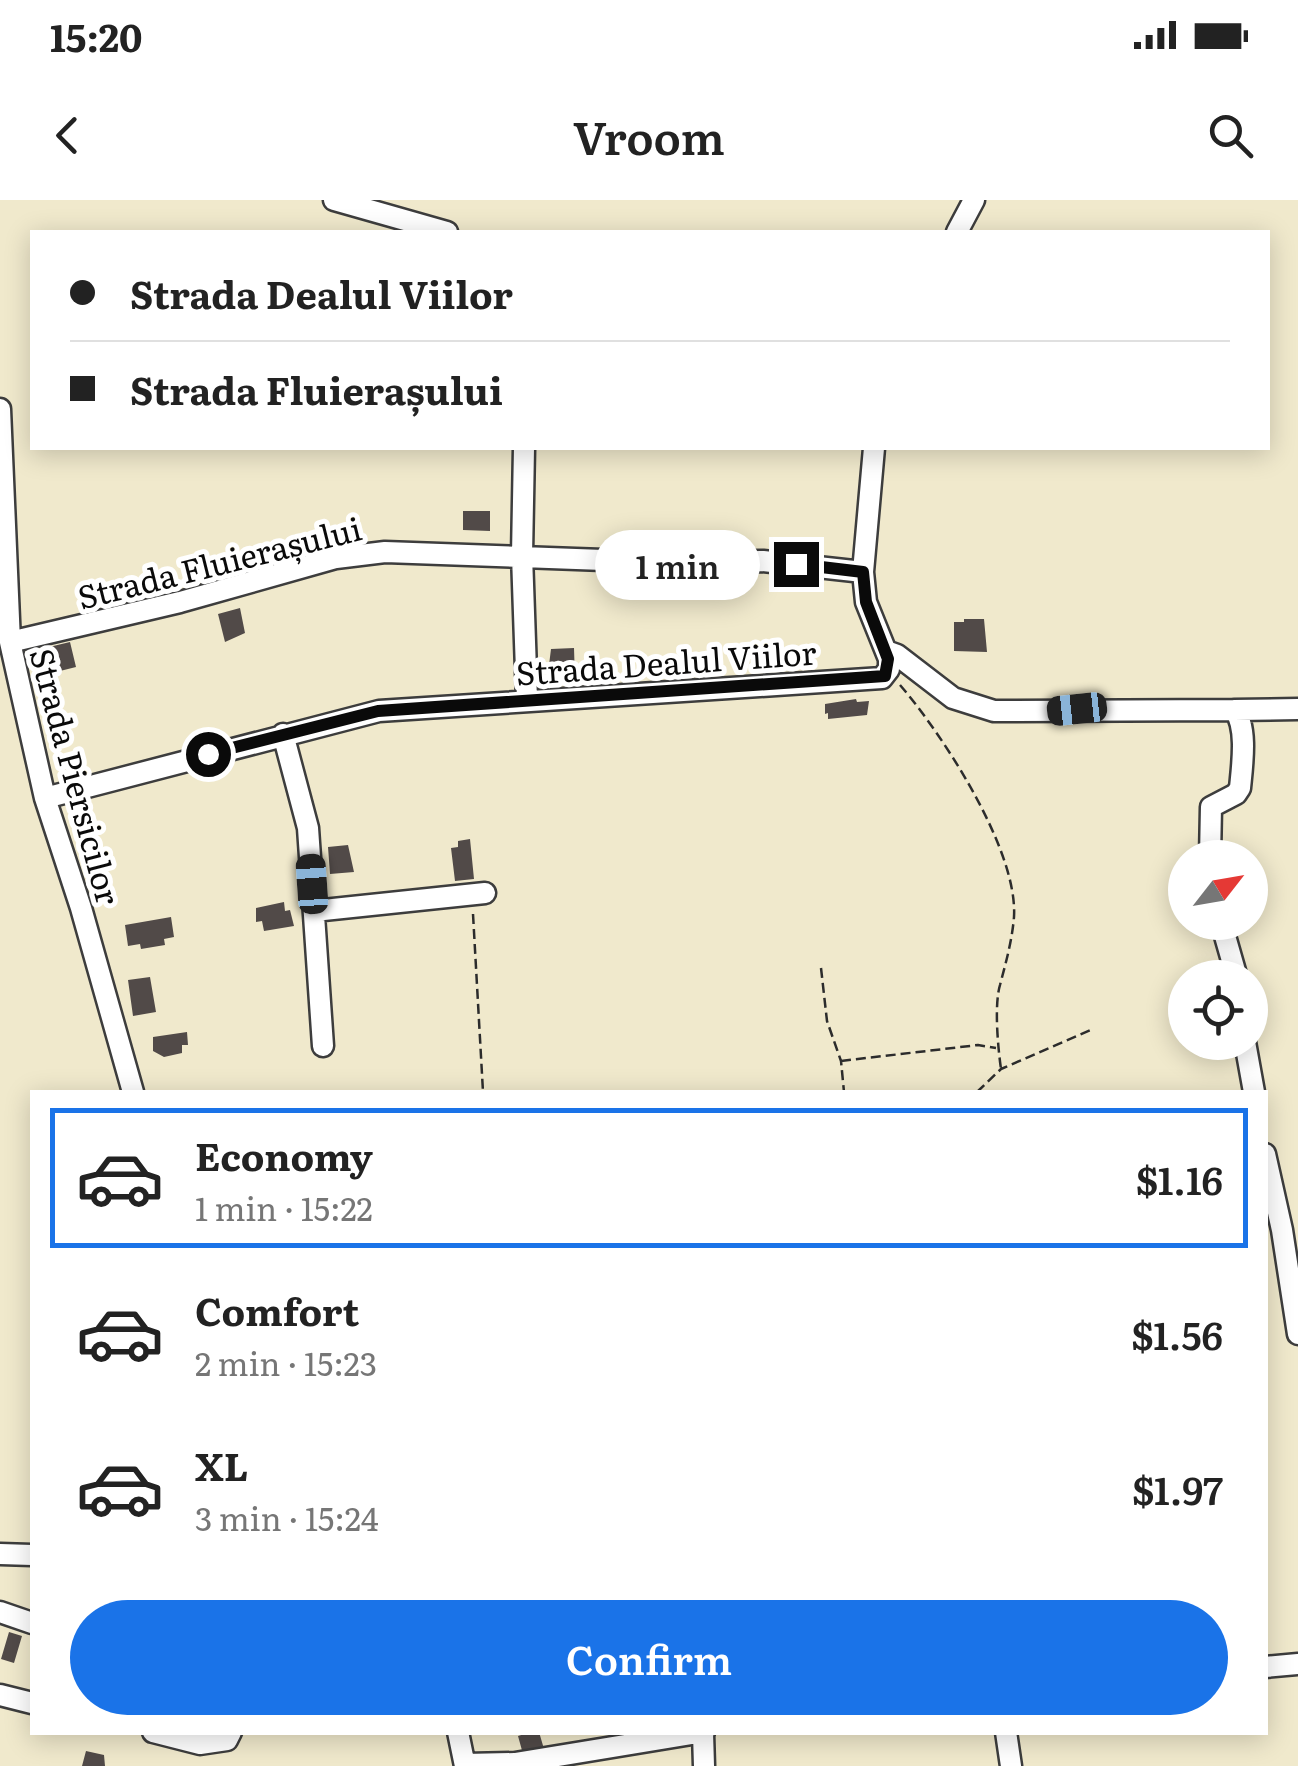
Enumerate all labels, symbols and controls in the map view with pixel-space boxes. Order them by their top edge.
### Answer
text: 15:20 [50,7,143,64]
text: Vroom [573,102,725,169]
icon: back [40,108,95,163]
icon: search [1203,108,1258,163]
text: Strada Dealul Viilor [130,264,513,321]
text: Strada Fluierașului [130,360,503,417]
street label: Strada Fluierașului [72,503,366,619]
callout: 1 min [596,529,761,599]
text: 1 min [635,541,720,589]
route end [774,542,819,587]
street label: Strada Dealul Viilor [514,627,818,695]
street label: Strada Piersicilor [20,642,134,910]
car [1046,691,1108,727]
route start [186,732,231,777]
north arrow [1168,840,1268,940]
map controls [1168,840,1268,1060]
car [295,853,329,915]
button: locate [1168,960,1268,1060]
text: Economy [195,1126,373,1183]
icon: car [75,1133,165,1223]
text: $1.16 [1136,1150,1223,1207]
text: 1 min · 15:22 [195,1183,373,1231]
text: Comfort [195,1281,359,1338]
icon: car [75,1288,165,1378]
text: $1.56 [1131,1305,1223,1362]
text: 2 min · 15:23 [195,1338,377,1386]
text: XL [195,1436,248,1493]
icon: car [75,1443,165,1533]
text: $1.97 [1132,1460,1223,1517]
text: 3 min · 15:24 [195,1493,379,1541]
button: Confirm [70,1600,1228,1715]

